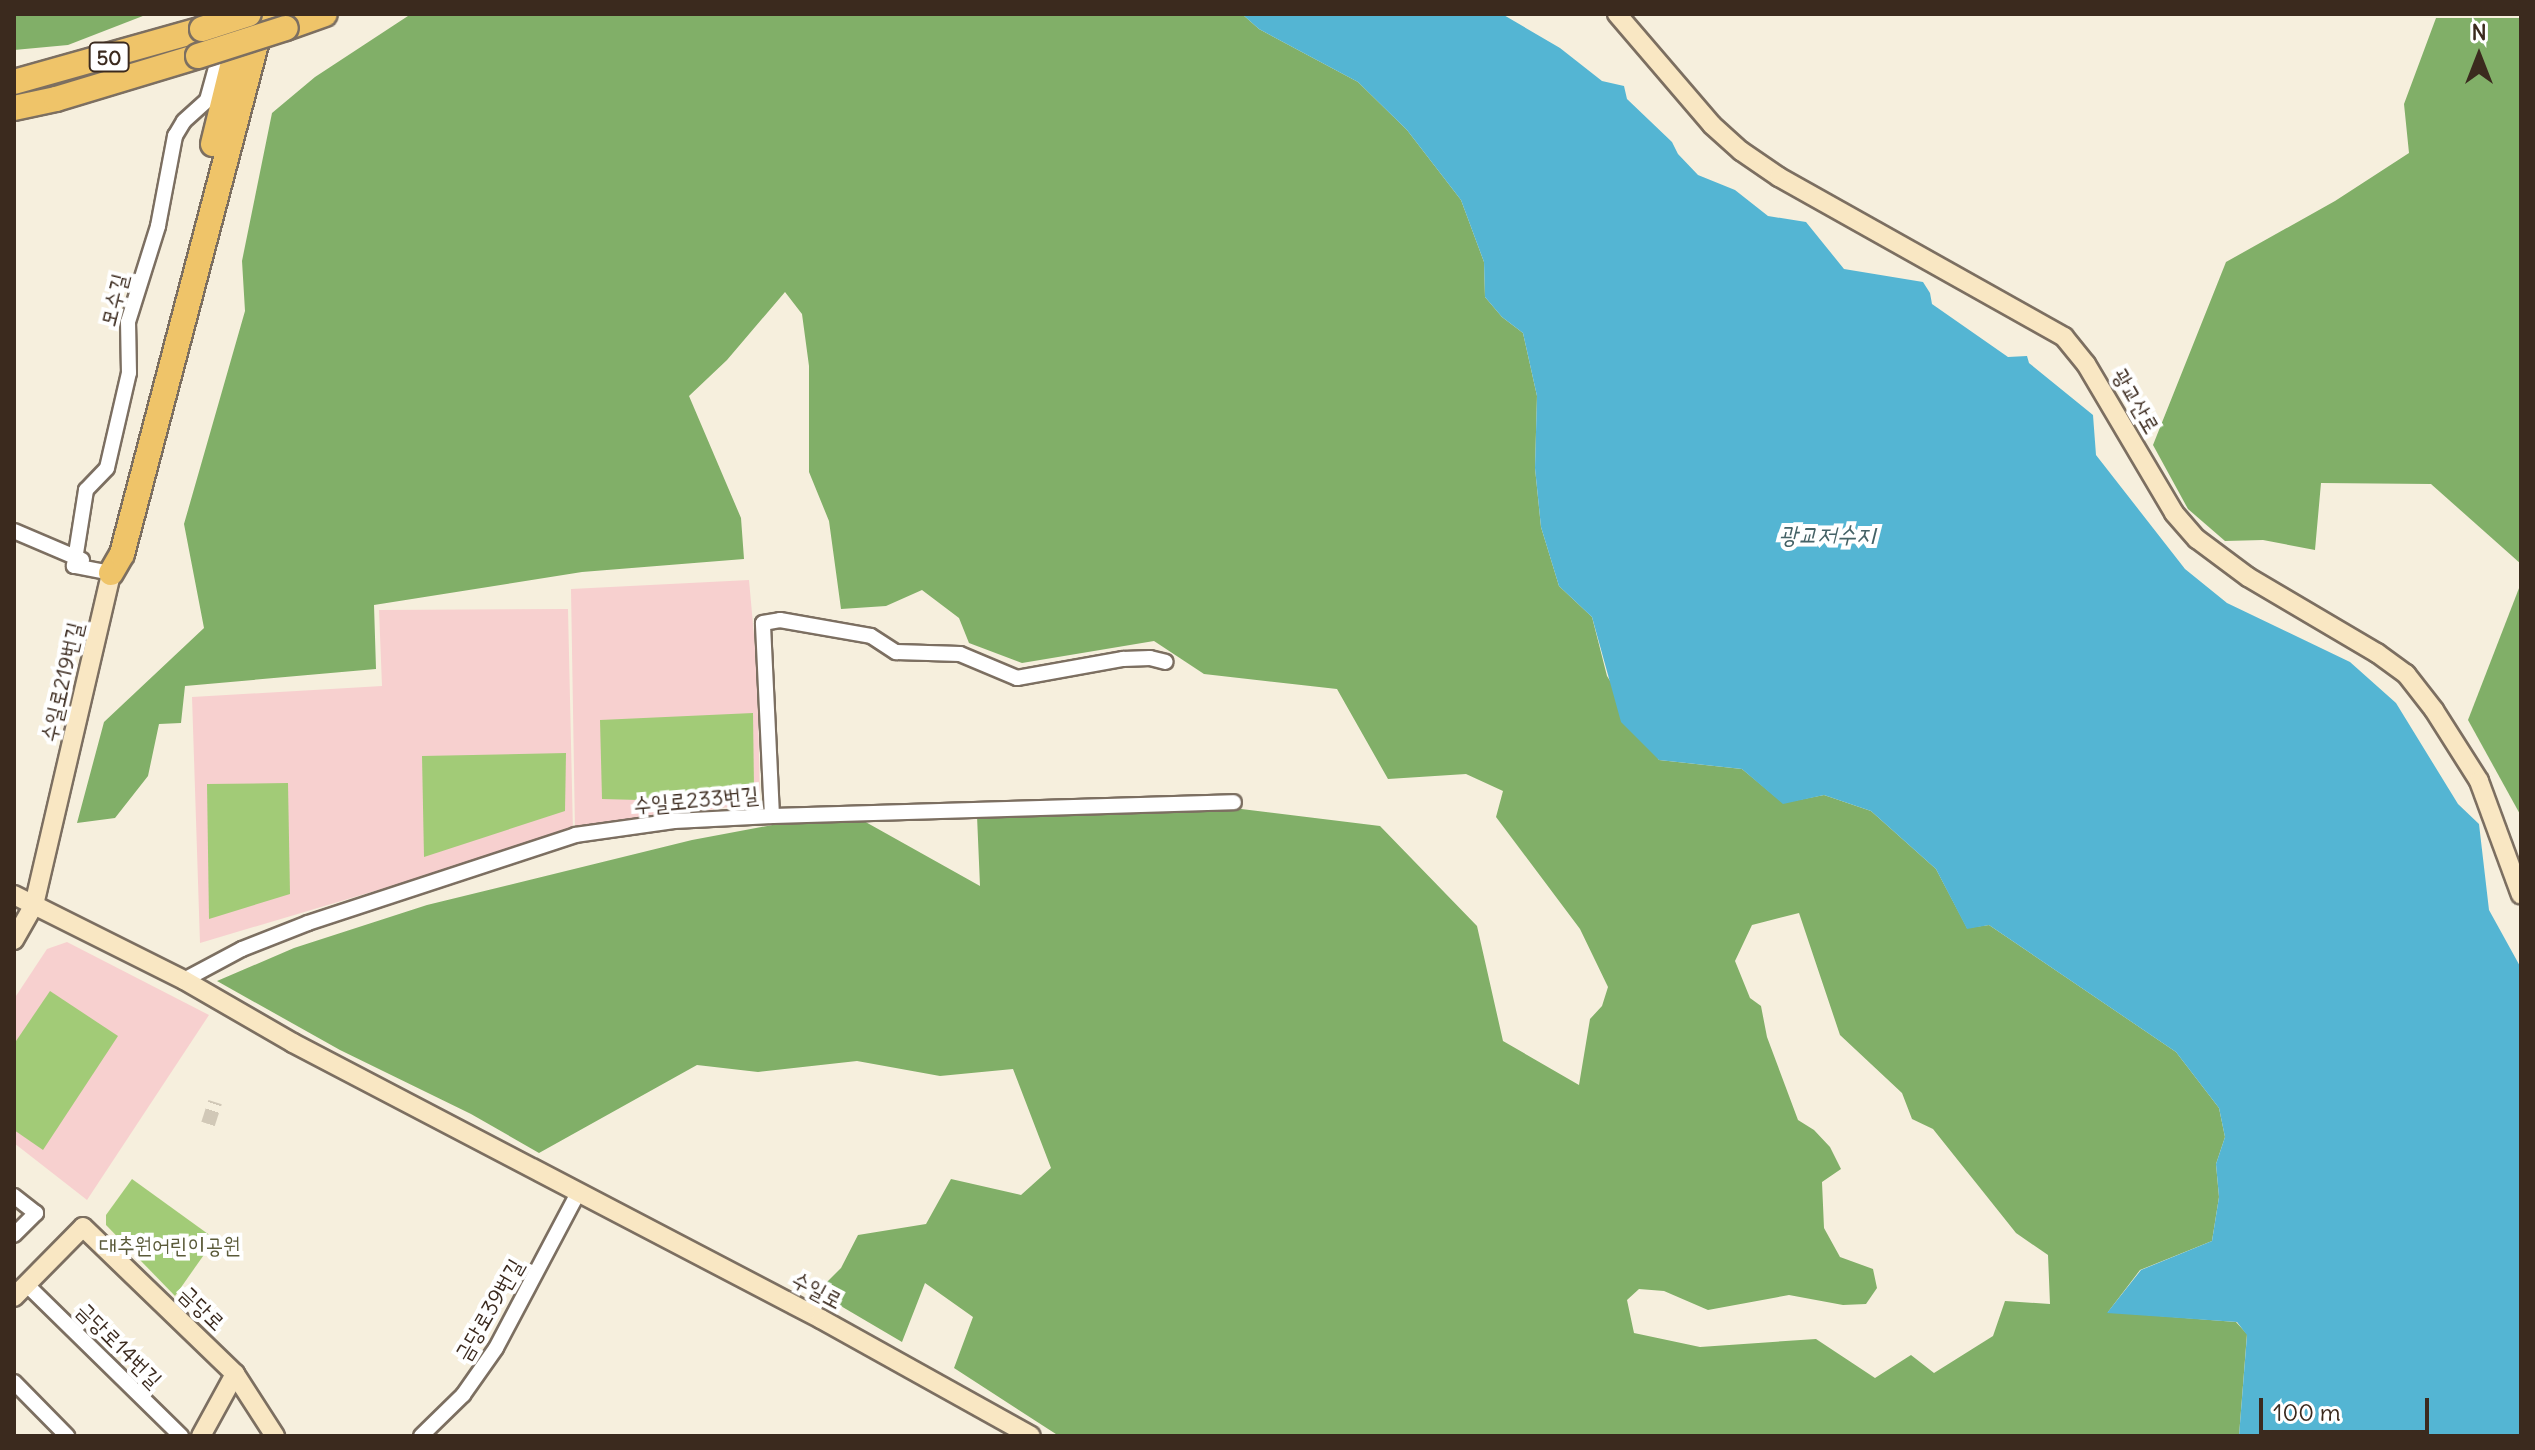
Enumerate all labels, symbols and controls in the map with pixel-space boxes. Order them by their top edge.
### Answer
north arrow [2439,16,2519,96]
text: N [2471,18,2487,46]
road number: 50 [87,41,131,73]
street label: 모수길 [95,271,133,329]
street label: 광교산로 [2107,364,2165,438]
water label: 광교저수지 [1779,521,1875,549]
street label: 수일로219번길 [35,620,89,744]
street label: 수일로233번길 [632,781,760,819]
park label: 대추원어린이공원 [99,1233,241,1259]
street label: 금당로39번길 [449,1254,529,1366]
street label: 수일로 [787,1266,847,1314]
street label: 금당로 [174,1280,230,1336]
street label: 금당로14번길 [71,1297,167,1393]
scale bar [2263,1382,2433,1432]
text: 100 m [2273,1397,2341,1427]

